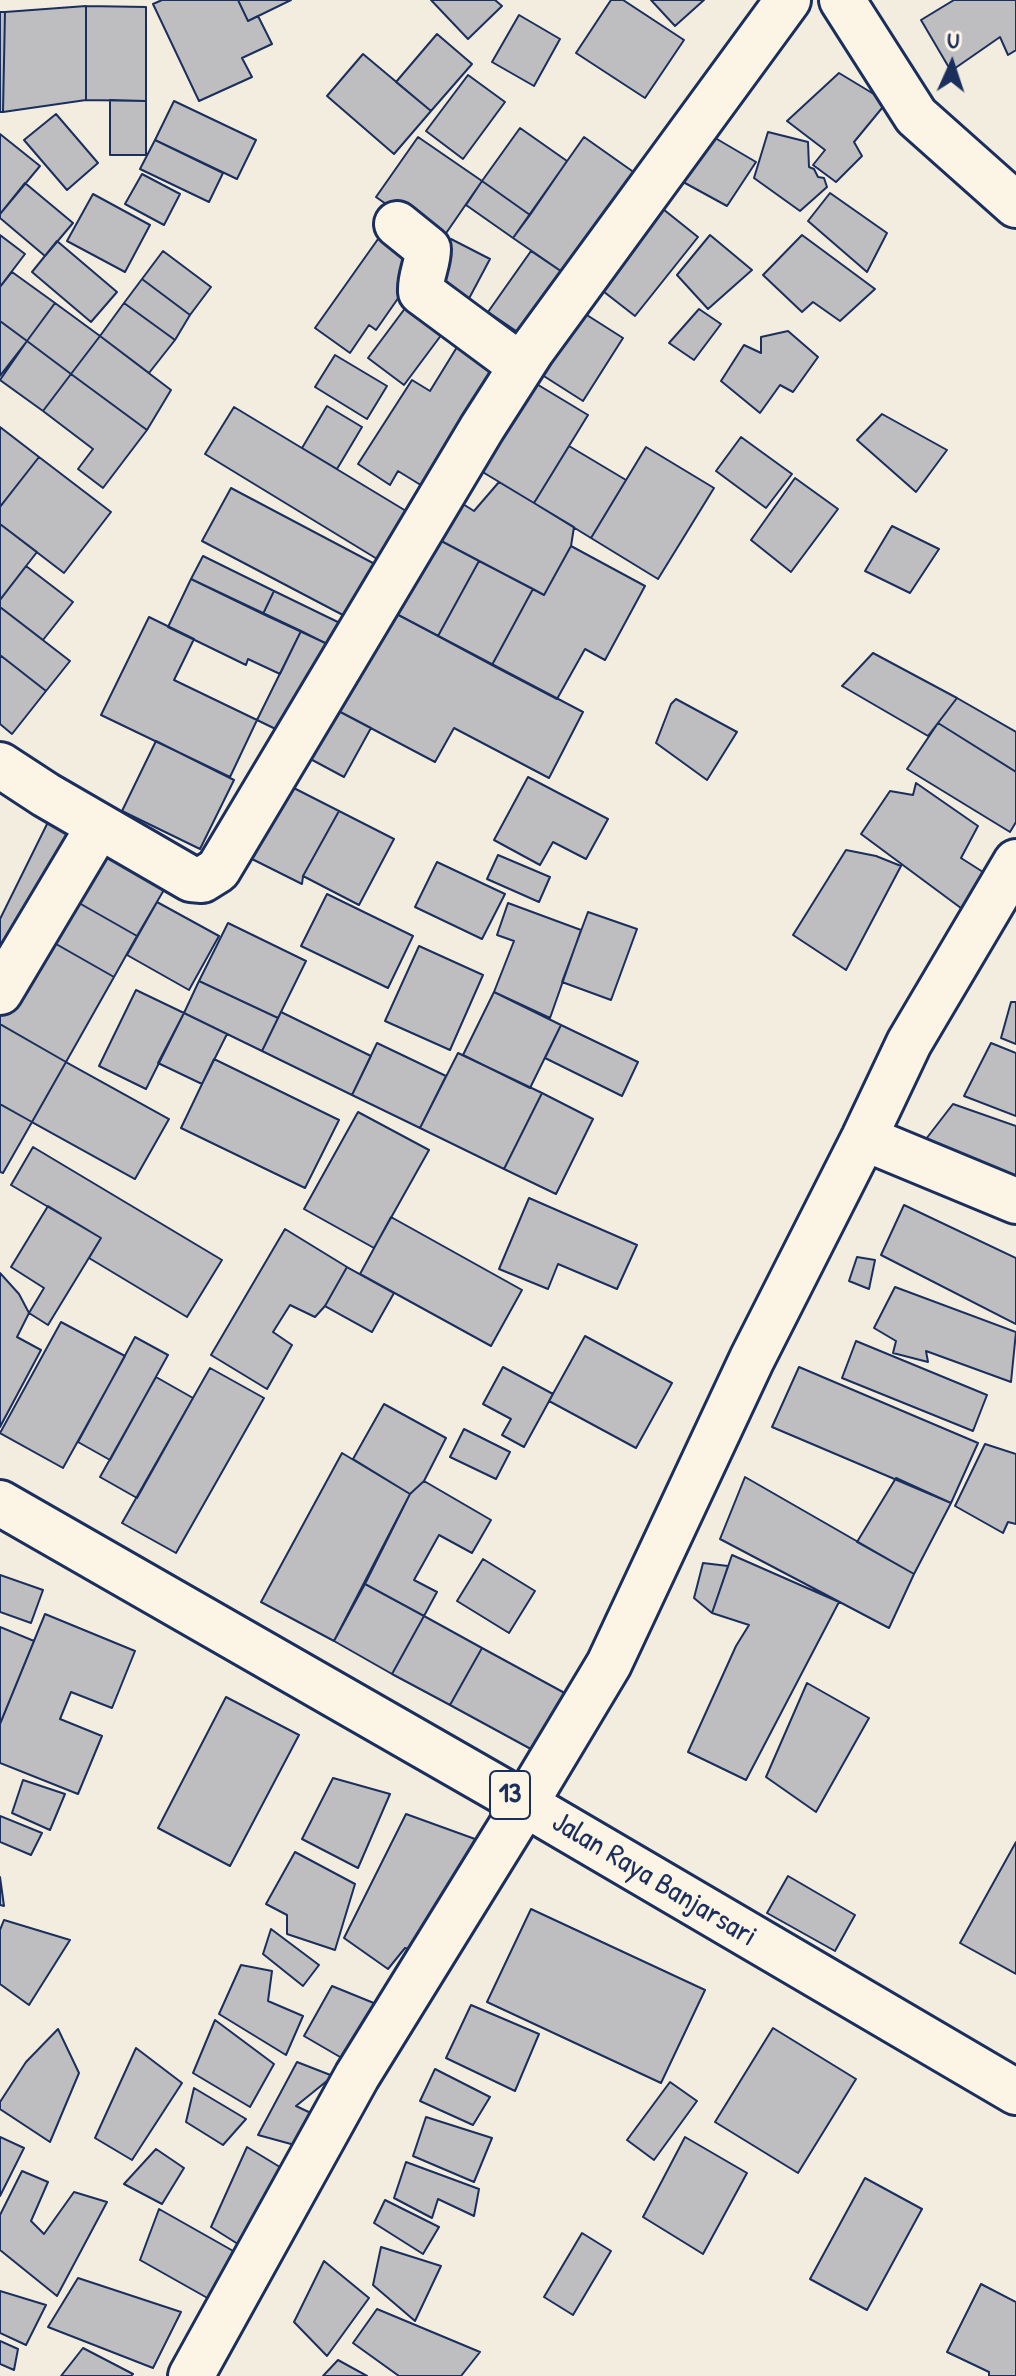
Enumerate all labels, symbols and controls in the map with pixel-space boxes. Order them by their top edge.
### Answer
north arrow [912,24,992,104]
text: U [946,25,960,55]
road number: 13 [490,1771,530,1819]
street label: Jalan Raya Banjarsari [545,1805,763,1955]

